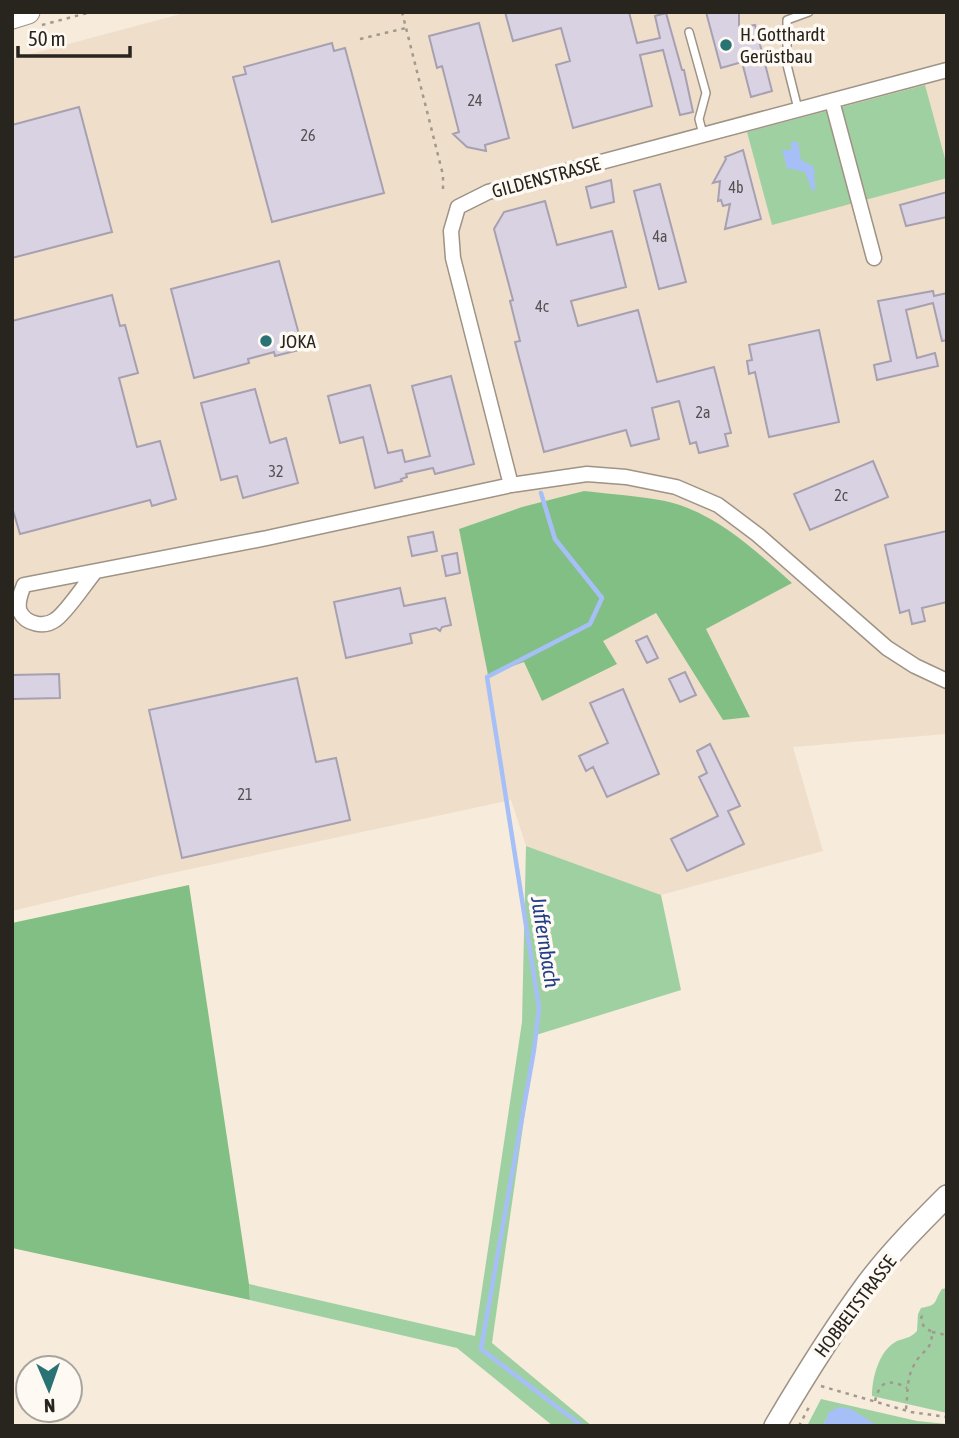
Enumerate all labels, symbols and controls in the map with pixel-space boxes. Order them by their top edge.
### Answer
scale bar [18,14,130,58]
place label: H. Gotthardt Gerüstbau [740,23,825,67]
text: 50 m [28,26,66,50]
marker: H. Gotthardt Gerüstbau [718,37,734,53]
house number: 24 [467,91,483,109]
house number: 26 [300,126,316,144]
street label: GILDENSTRASSE [489,152,603,202]
house number: 4b [728,178,744,196]
house number: 4a [653,227,667,245]
house number: 4c [535,297,549,315]
place label: JOKA [280,330,316,352]
marker: JOKA [258,333,274,349]
house number: 2a [696,403,710,421]
house number: 32 [268,462,284,480]
house number: 2c [834,486,848,504]
house number: 21 [237,785,253,803]
water label: Juffernbach [527,894,565,989]
street label: HOBBELTSTRASSE [810,1251,900,1361]
north arrow [14,1354,84,1424]
text: N [44,1395,56,1417]

